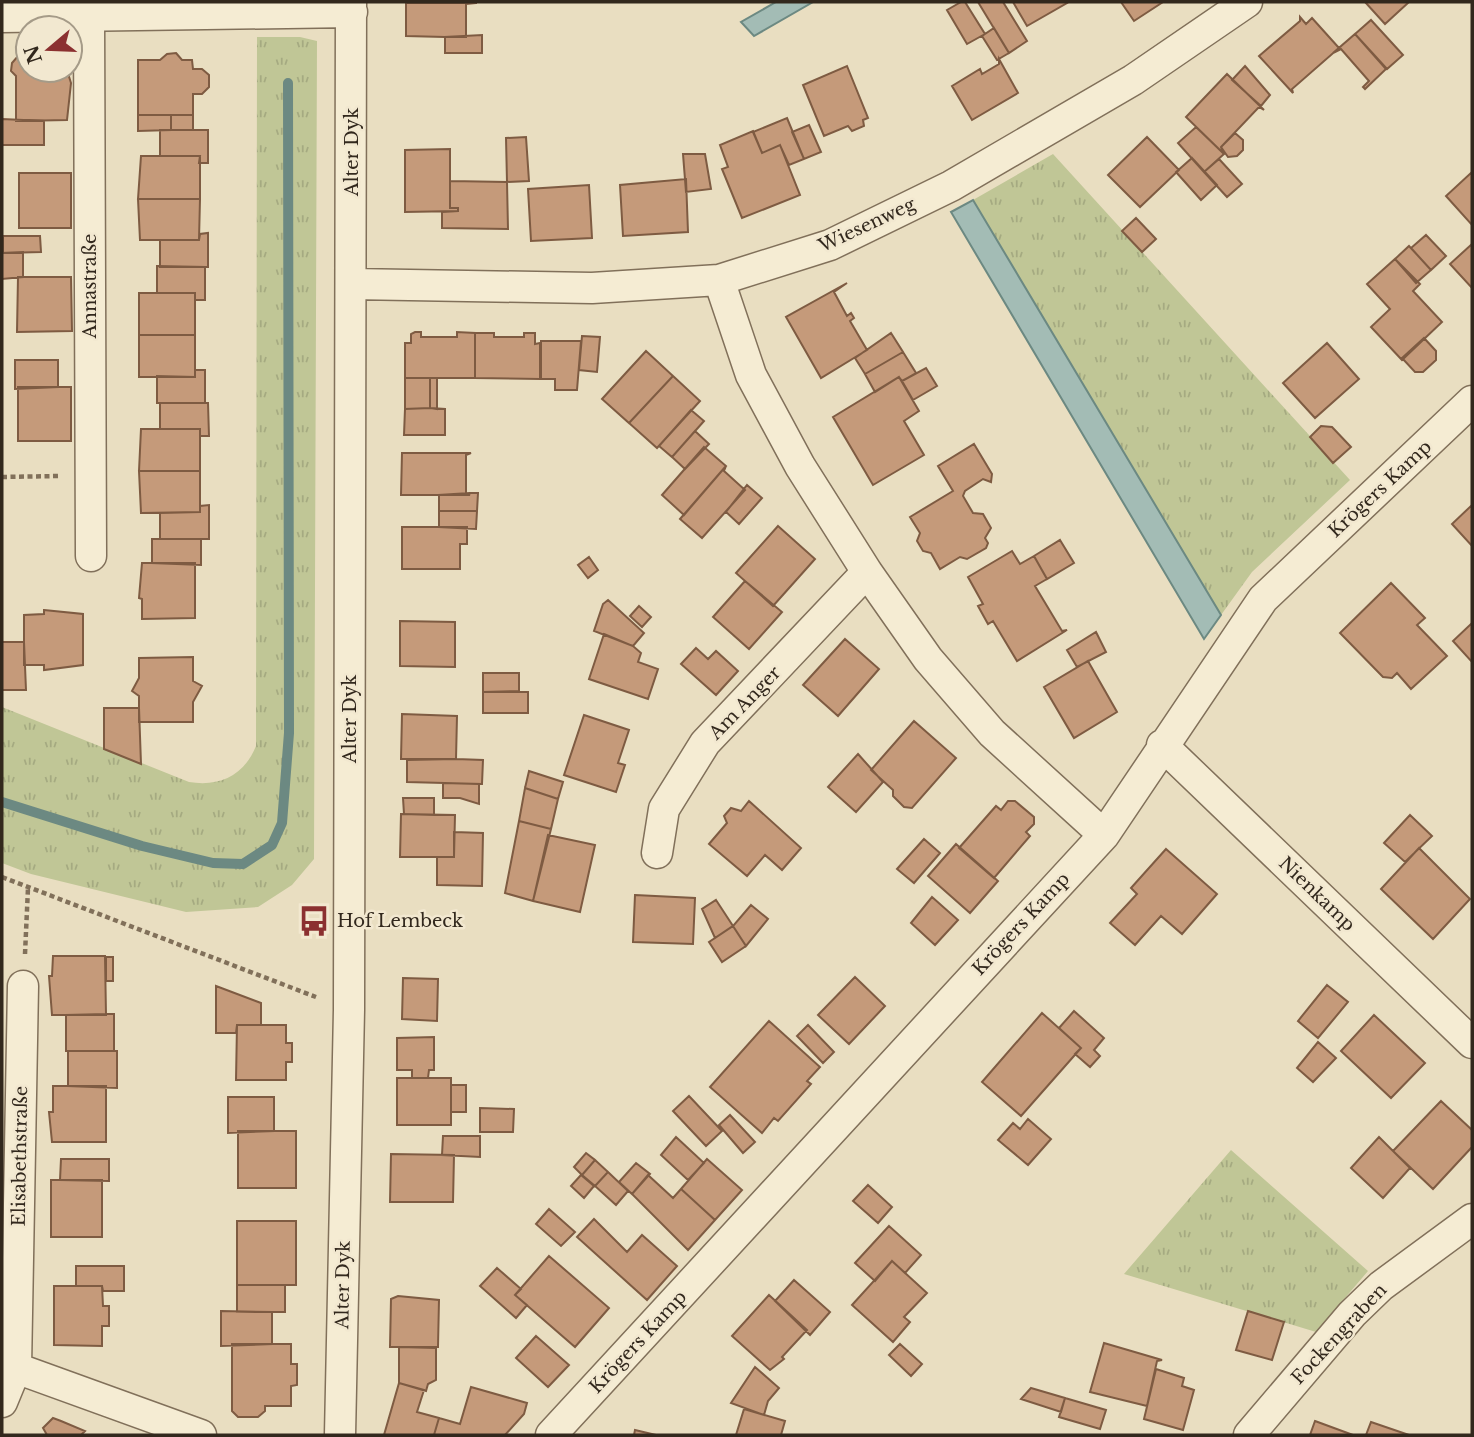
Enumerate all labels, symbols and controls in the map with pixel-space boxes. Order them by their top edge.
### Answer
north arrow [14,14,84,84]
text: N [20,42,47,67]
street label: Alter Dyk [341,108,363,197]
street label: Wiesenweg [814,193,919,257]
street label: Annastraße [79,234,101,339]
street label: Krögers Kamp [1324,436,1436,542]
street label: Am Anger [704,661,786,745]
street label: Alter Dyk [339,675,361,764]
street label: Nienkamp [1274,852,1360,936]
street label: Krögers Kamp [968,868,1074,980]
bus stop icon: Hof Lembeck [297,904,331,938]
place label: Hof Lembeck [337,910,463,932]
street label: Elisabethstraße [8,1086,32,1226]
street label: Alter Dyk [331,1241,355,1330]
street label: Fockengraben [1287,1279,1391,1389]
street label: Krögers Kamp [585,1286,691,1398]

